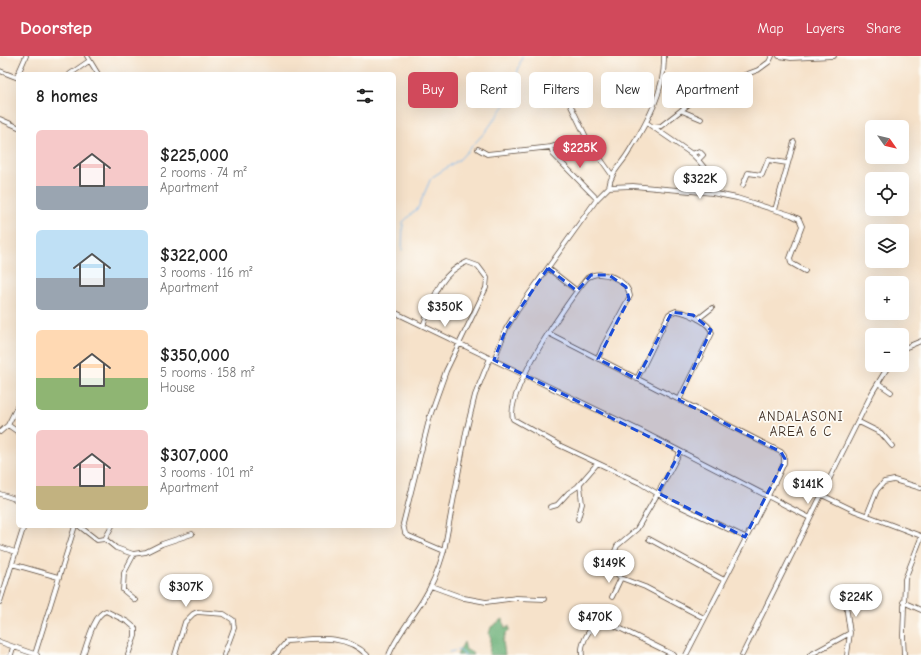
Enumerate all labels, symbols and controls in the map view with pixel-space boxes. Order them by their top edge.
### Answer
text: Doorstep [20,17,92,39]
text: Map [757,20,784,37]
text: Layers [806,20,844,37]
text: Share [866,20,901,37]
chip: Buy [408,72,458,108]
chip: Rent [466,72,521,108]
chip: Filters [529,72,593,108]
chip: New [601,72,654,108]
chip: Apartment [662,72,753,108]
icon: filters [354,85,376,107]
text: 8 homes [36,87,98,106]
north arrow [865,120,909,164]
map controls [865,120,909,372]
pin: $225K [552,135,608,169]
text: $225K [563,140,598,155]
icon: home [68,146,116,194]
text: $225,000 [160,146,229,165]
text: 2 rooms · 74 m² [160,165,247,180]
pin: $322K [672,166,728,200]
text: $322K [683,171,717,186]
button: locate [865,172,909,216]
text: Apartment [160,180,218,195]
button: layers [865,224,909,268]
icon: home [68,246,116,294]
text: $322,000 [160,246,228,265]
text: 3 rooms · 116 m² [160,265,252,280]
button: + [865,276,909,320]
text: Apartment [160,280,218,295]
pin: $350K [417,294,473,328]
text: $350K [427,299,463,314]
button: − [865,328,909,372]
icon: home [68,346,116,394]
text: $350,000 [160,346,230,365]
text: 5 rooms · 158 m² [160,365,254,380]
text: House [160,380,195,395]
district label: ANDALASONI AREA 6 C [758,409,844,439]
icon: home [68,446,116,494]
text: $307,000 [160,446,228,465]
text: 3 rooms · 101 m² [160,465,253,480]
pin: $141K [780,471,836,505]
text: $141K [792,476,824,491]
text: Apartment [160,480,218,495]
pin: $149K [581,550,637,584]
text: $149K [592,555,626,570]
pin: $307K [158,574,214,608]
text: $307K [169,579,203,594]
pin: $224K [828,584,884,618]
text: $224K [839,589,873,604]
pin: $470K [567,604,623,638]
text: $470K [578,609,612,624]

